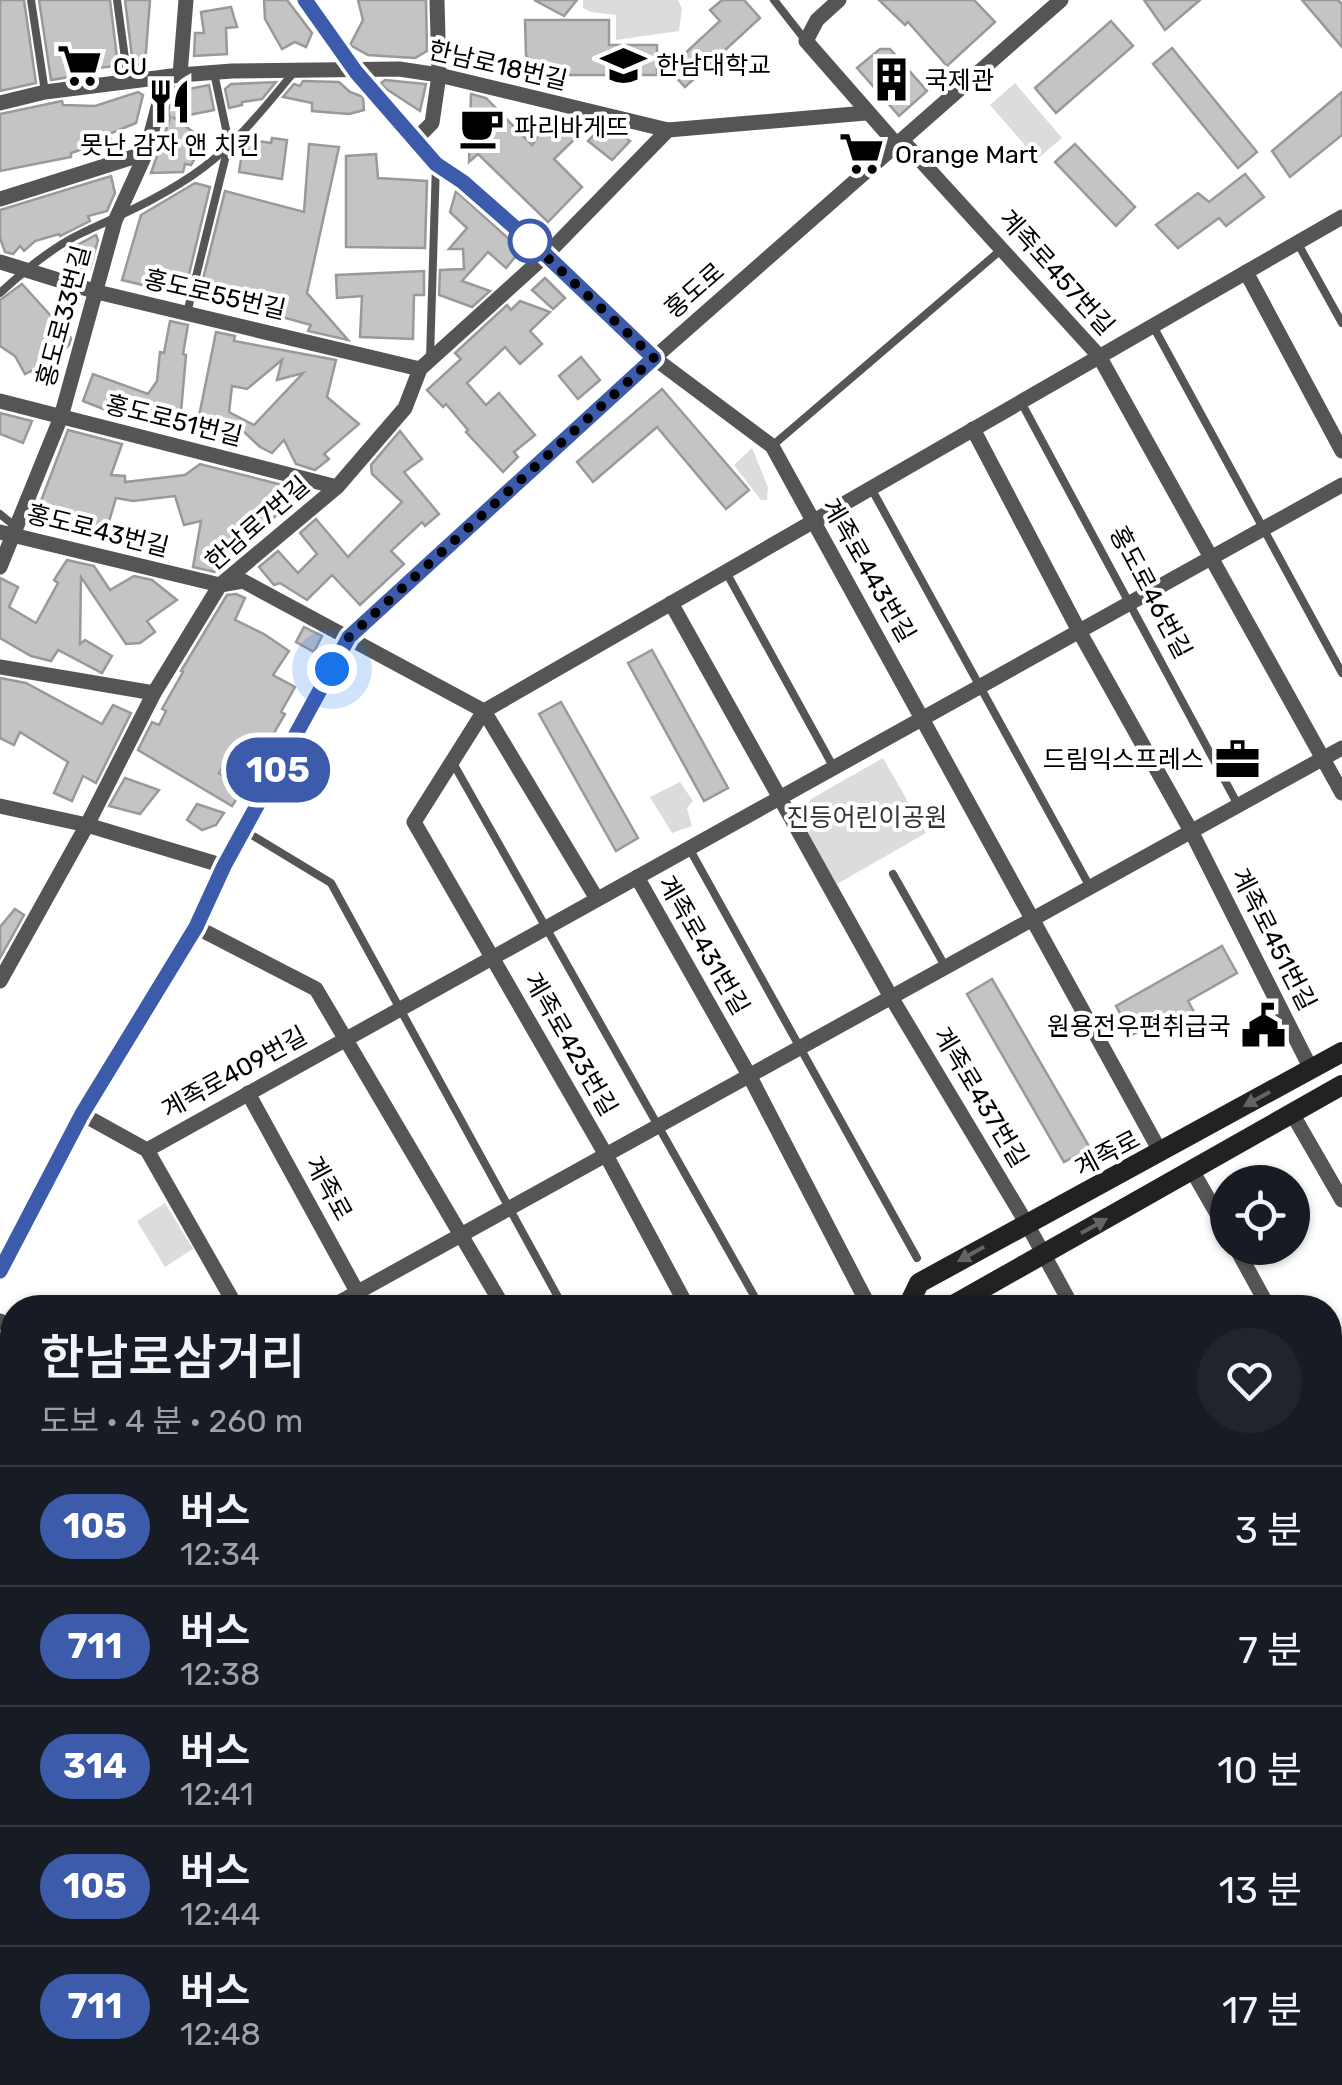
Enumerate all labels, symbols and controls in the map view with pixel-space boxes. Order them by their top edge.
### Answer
street label: 한남로18번길 [426,35,570,96]
school or university icon: 한남대학교 [599,41,647,89]
supermarket icon: CU [56,42,104,90]
place label: 한남대학교 [656,51,771,80]
place label: CU [113,52,147,81]
building icon: 국제관 [868,56,916,104]
place label: 국제관 [925,66,994,95]
restaurant icon: 못난 감자 앤 치킨 [146,77,194,125]
cafe icon: 파리바게뜨 [457,103,505,151]
place label: 파리바게뜨 [514,113,629,142]
supermarket icon: Orange Mart [838,130,886,178]
place label: 못난 감자 앤 치킨 [80,131,260,160]
place label: Orange Mart [895,140,1038,169]
street label: 계족로457번길 [993,204,1120,341]
unlabelled marker [509,220,551,262]
street label: 홍도로33번길 [31,242,96,390]
street label: 홍도로 [659,257,730,324]
street label: 홍도로55번길 [141,264,289,325]
street label: 홍도로51번길 [102,389,245,452]
street label: 한남로7번길 [200,471,315,576]
street label: 계족로443번길 [816,493,921,647]
street label: 홍도로43번길 [24,499,172,562]
street label: 홍도로46번길 [1104,521,1198,663]
your location [307,644,357,694]
office icon: 드림익스프레스 [1213,735,1261,783]
line badge: 105 [220,738,336,802]
place label: 드림익스프레스 [1043,745,1204,774]
text: 105 [246,749,310,791]
park label: 진등어린이공원 [786,803,948,832]
street label: 계족로451번길 [1225,863,1322,1015]
street label: 계족로431번길 [652,871,755,1020]
street label: 계족로423번길 [518,968,623,1121]
public building icon: 원용전우편취급국 [1240,1002,1288,1050]
place label: 원용전우편취급국 [1047,1012,1231,1041]
street label: 계족로409번길 [157,1021,312,1124]
street label: 계족로437번길 [927,1022,1034,1173]
one-way arrow [1242,1091,1271,1108]
street label: 계족로 [1070,1124,1145,1182]
street label: 계족로 [299,1151,358,1225]
map controls [1210,1165,1310,1265]
button: locate [1210,1165,1310,1265]
one-way arrow [1080,1217,1109,1234]
one-way arrow [957,1245,985,1263]
button: heart [1197,1328,1302,1433]
text: 한남로삼거리 [40,1329,305,1386]
text: 도보 · 4 분 · 260 m [40,1402,303,1440]
text: 버스 [180,1488,250,1534]
text: 105 [63,1505,127,1547]
text: 3 분 [1235,1507,1302,1553]
text: 12:34 [180,1535,260,1573]
text: 버스 [180,1608,250,1654]
text: 711 [68,1625,122,1667]
text: 7 분 [1238,1627,1302,1673]
text: 12:38 [180,1655,260,1693]
text: 버스 [180,1728,250,1774]
text: 314 [63,1745,127,1787]
text: 10 분 [1217,1747,1302,1793]
text: 12:41 [180,1775,254,1813]
text: 버스 [180,1848,250,1894]
text: 105 [63,1865,127,1907]
text: 13 분 [1219,1867,1302,1913]
text: 12:44 [180,1895,260,1933]
text: 버스 [180,1968,250,2014]
text: 711 [68,1985,122,2027]
text: 17 분 [1222,1987,1302,2033]
text: 12:48 [180,2015,261,2053]

